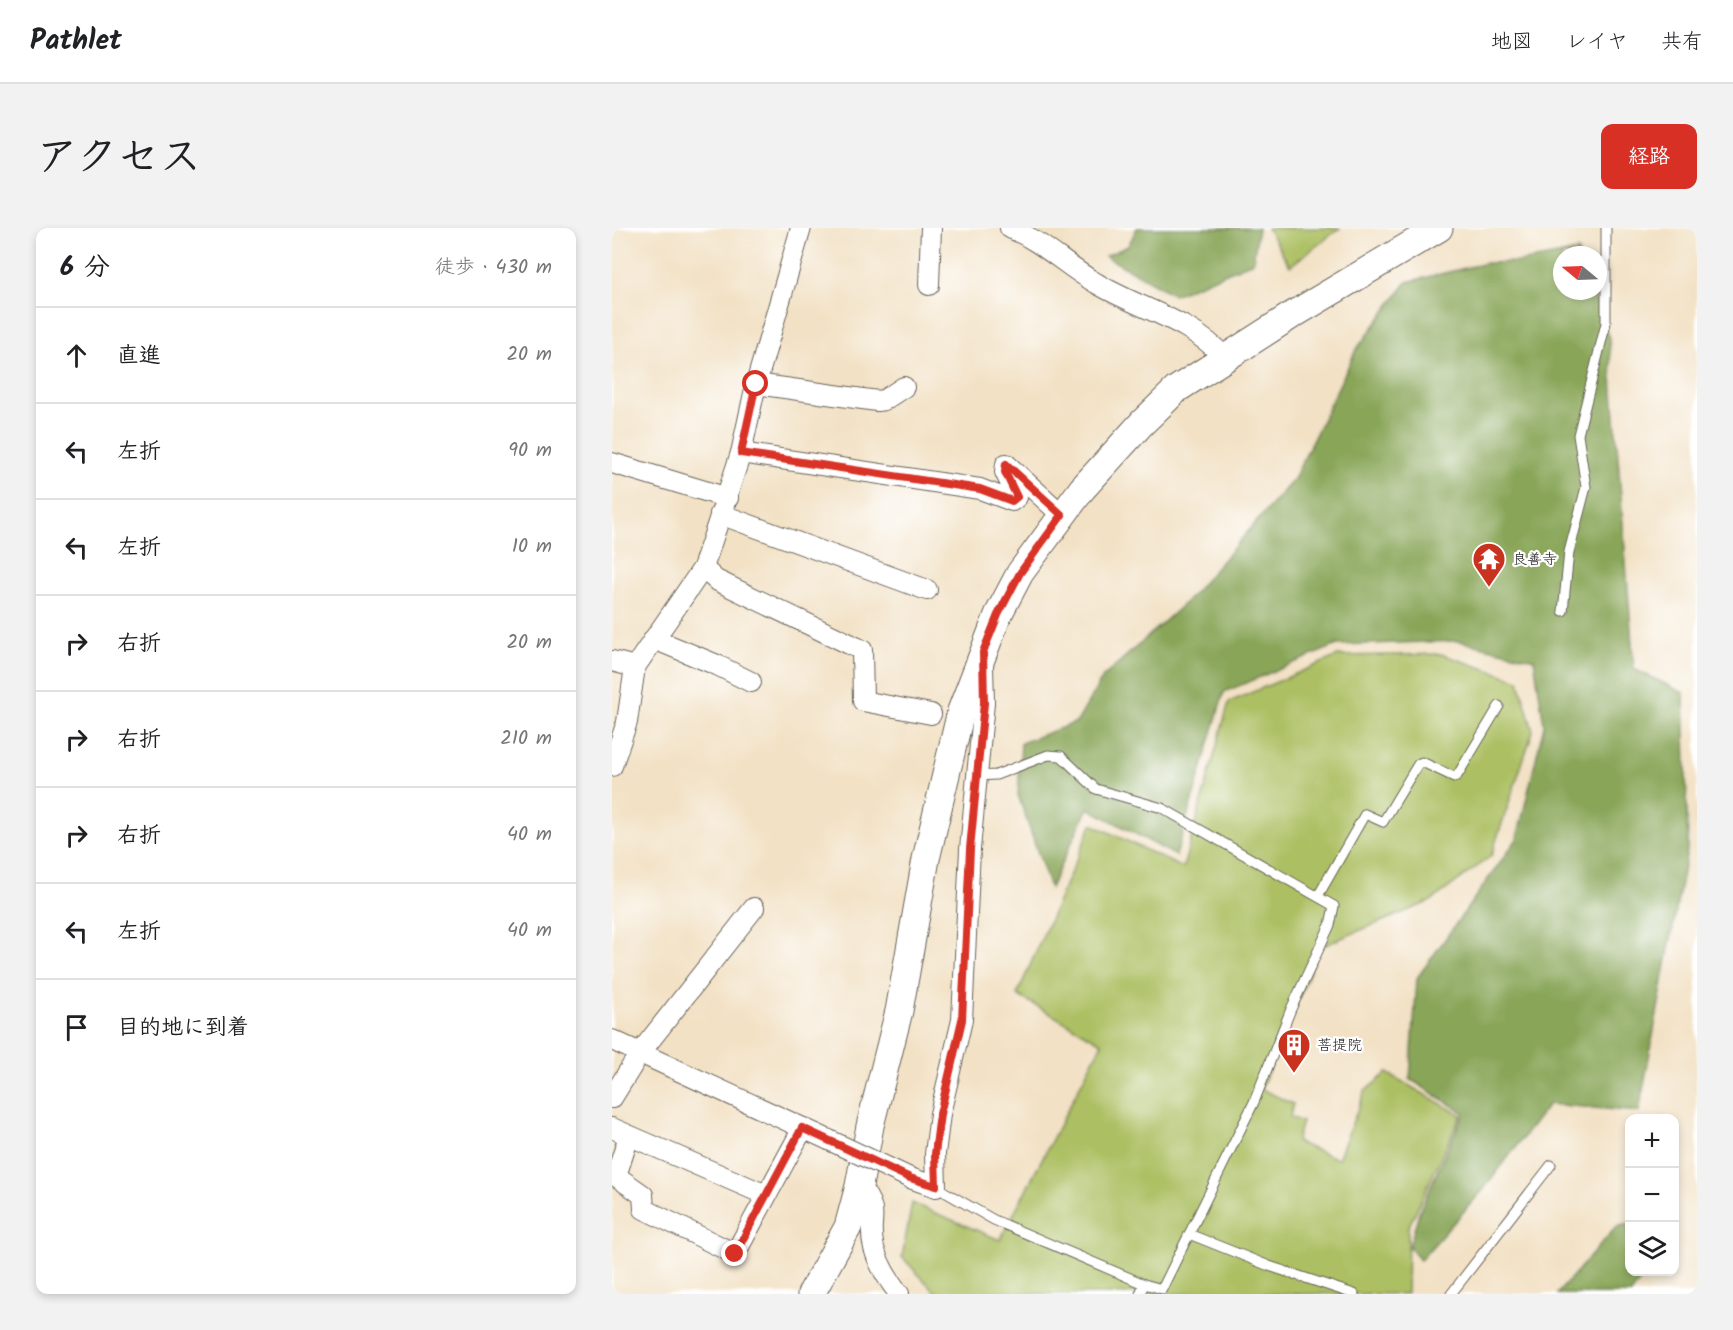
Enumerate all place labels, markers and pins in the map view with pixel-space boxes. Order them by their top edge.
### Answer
temple icon: 良善寺 [1471,541,1507,588]
place label: 良善寺 [1512,548,1557,572]
building icon: 菩提院 [1276,1027,1312,1074]
place label: 菩提院 [1317,1034,1362,1058]

